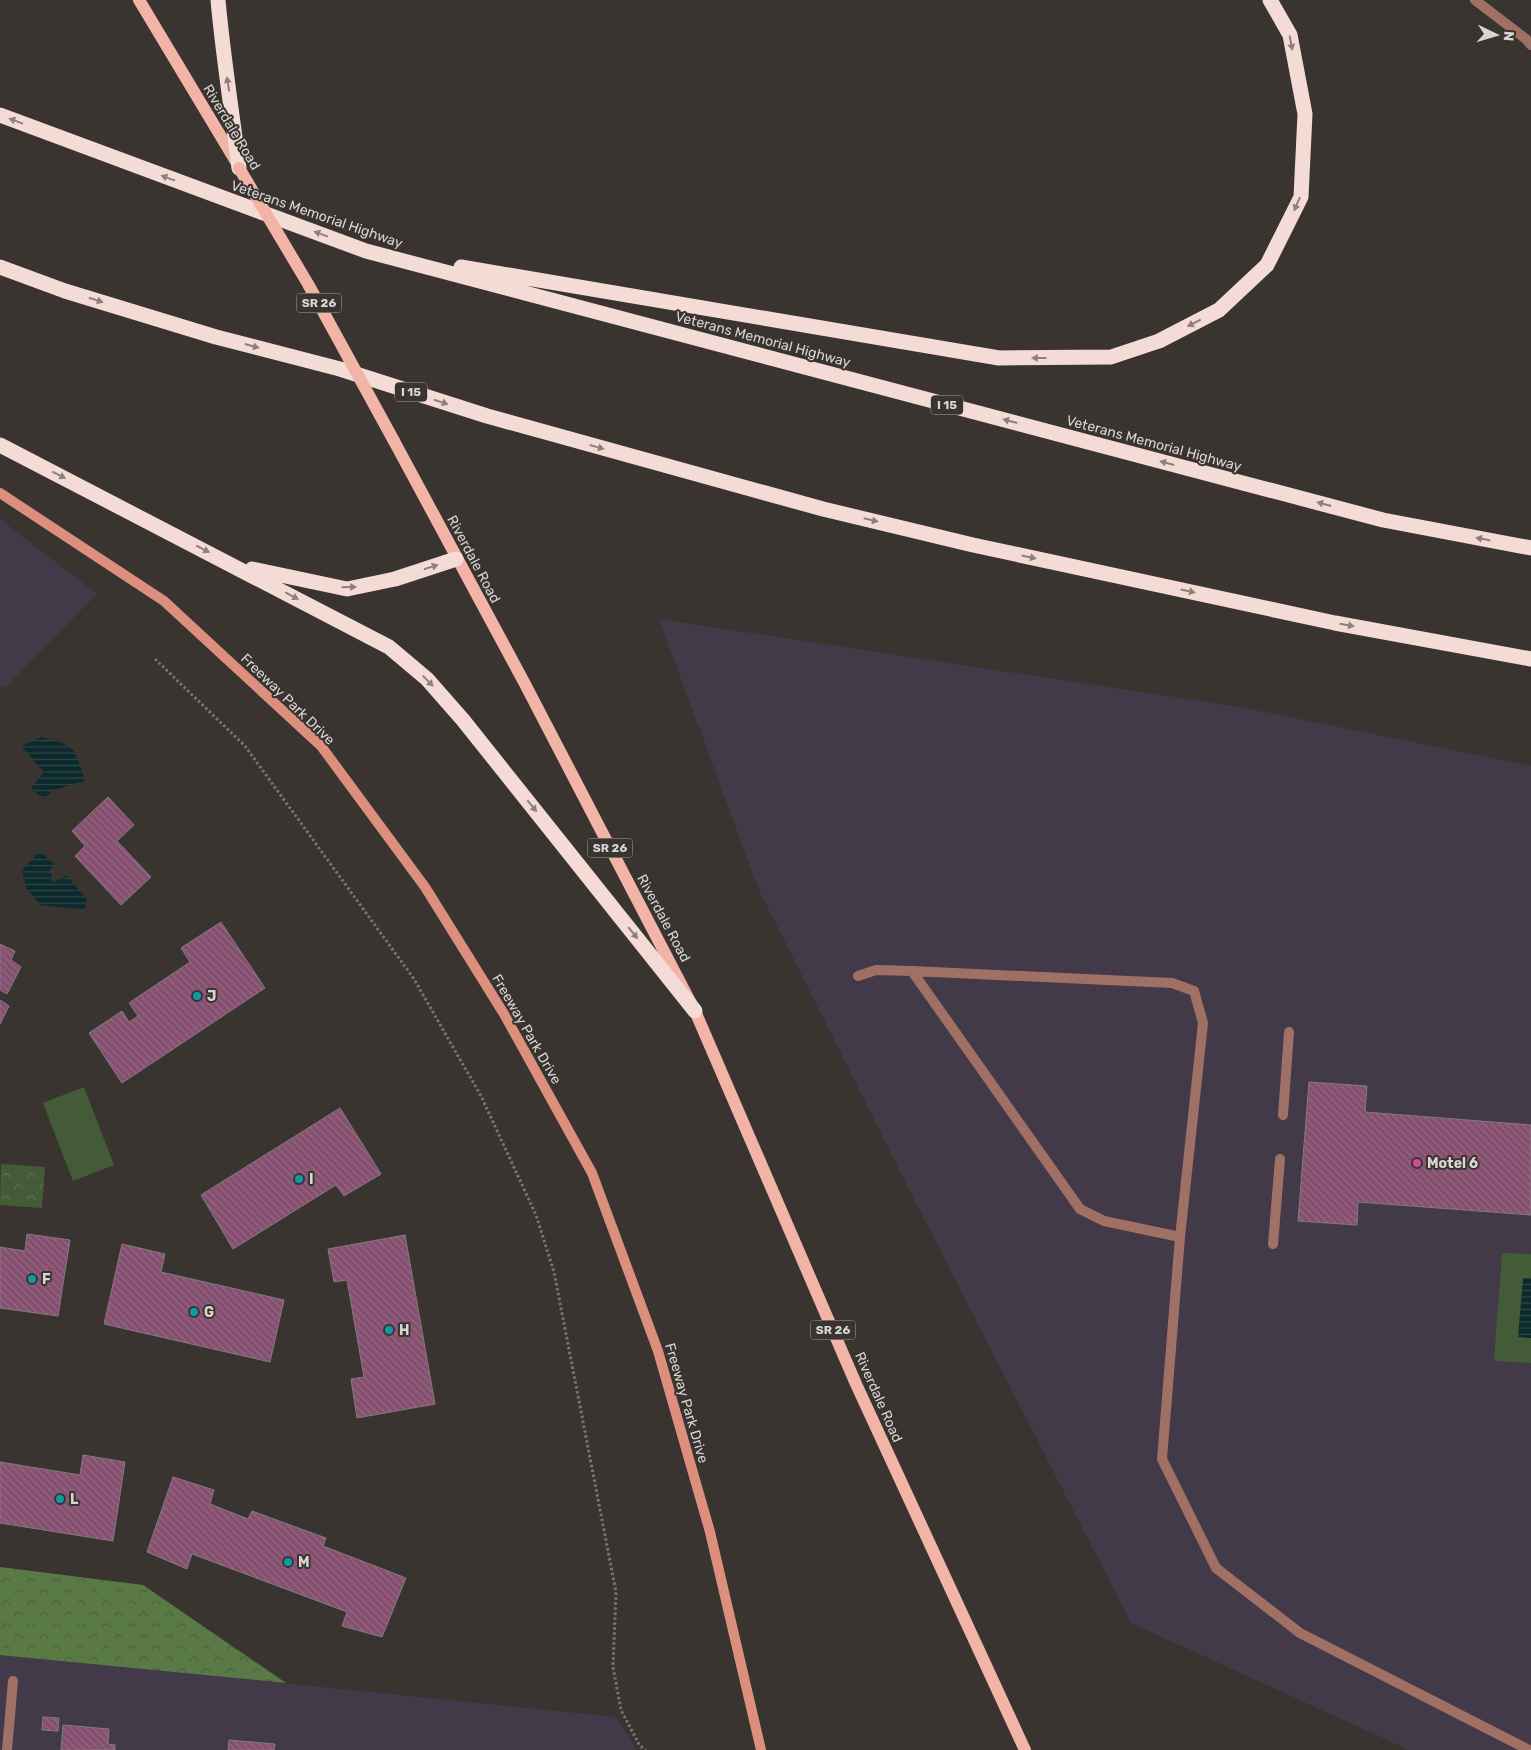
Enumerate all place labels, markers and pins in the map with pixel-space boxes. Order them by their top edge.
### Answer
place label: J [207,988,216,1005]
marker: J [191,990,203,1002]
place label: Motel 6 [1427,1155,1478,1172]
marker: Motel 6 [1411,1157,1423,1169]
place label: I [309,1171,314,1188]
marker: I [293,1173,305,1185]
place label: F [42,1271,51,1288]
marker: F [26,1273,38,1285]
place label: G [204,1304,214,1321]
marker: G [188,1306,200,1318]
place label: H [399,1322,409,1339]
marker: H [383,1324,395,1336]
place label: L [70,1491,79,1508]
marker: L [54,1493,66,1505]
place label: M [298,1554,310,1571]
marker: M [282,1556,294,1568]

